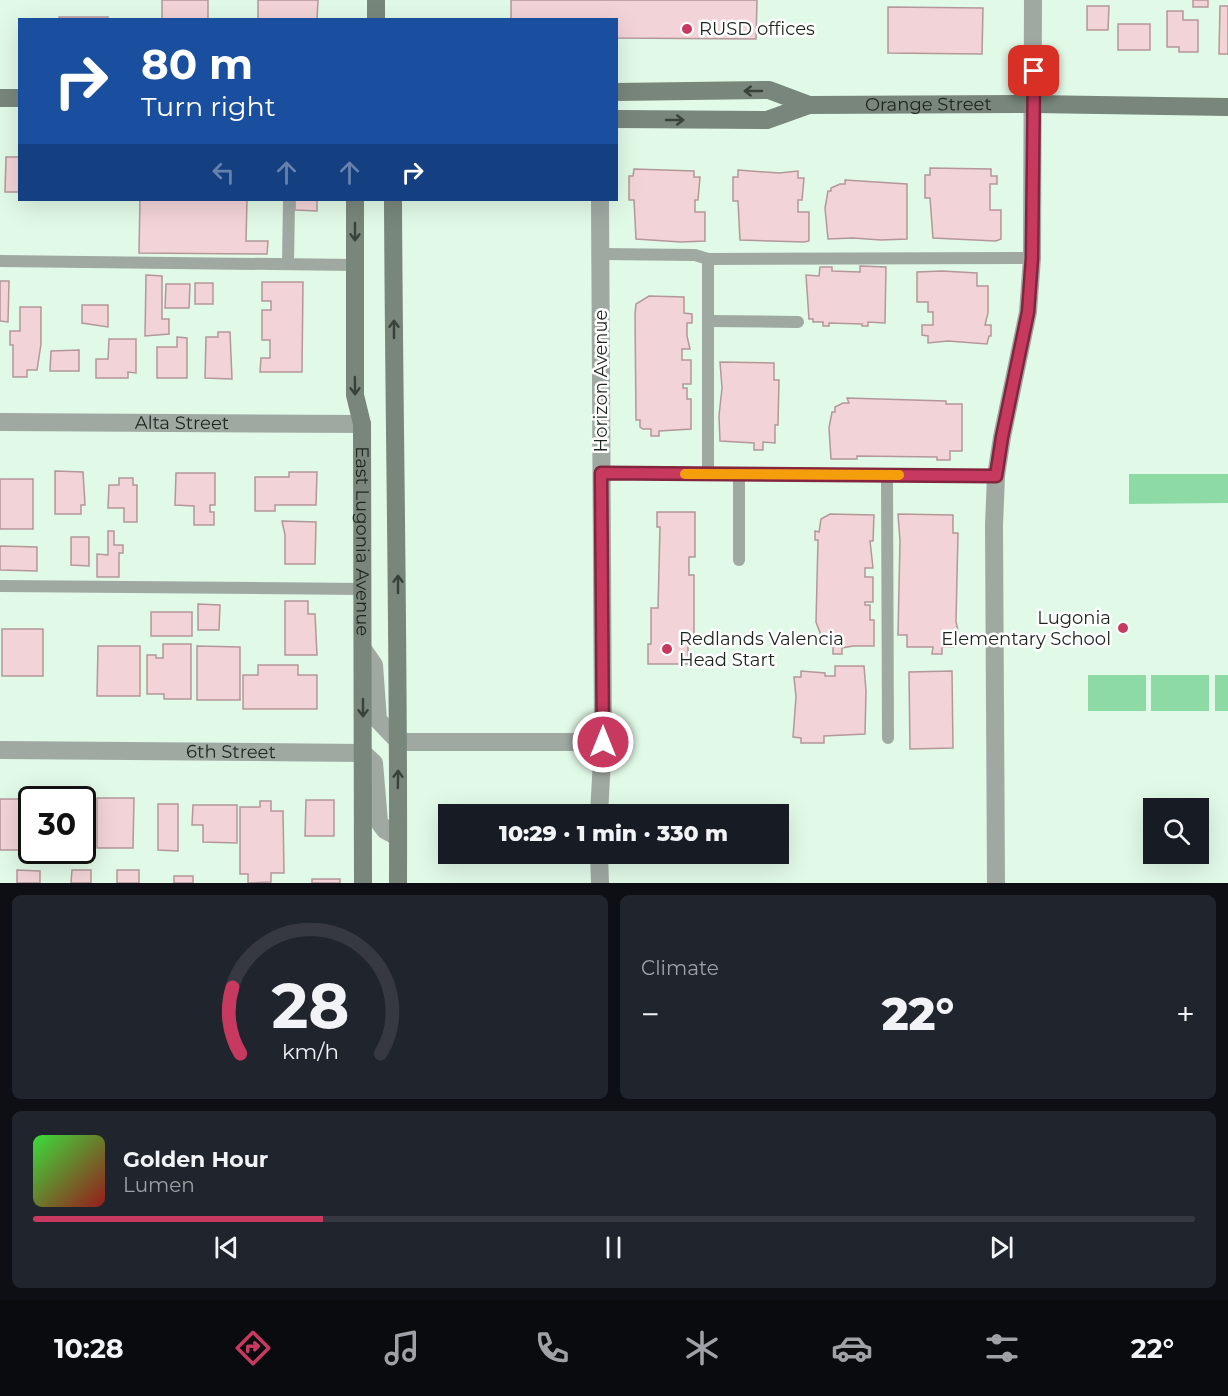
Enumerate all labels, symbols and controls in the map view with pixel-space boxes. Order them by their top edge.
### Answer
place label: RUSD offices [699,18,815,40]
marker: RUSD offices [680,22,694,36]
text: 80 m [141,38,253,90]
icon: right [42,42,120,120]
pin [1008,45,1059,96]
icon: arrive [1017,54,1050,87]
one-way arrow [744,85,764,96]
text: Turn right [141,90,276,123]
street label: Orange Street [865,93,992,116]
one-way arrow [664,114,684,126]
icon: left [207,156,240,189]
icon: ahead [270,156,303,189]
icon: ahead [333,156,366,189]
icon: right [396,156,429,189]
one-way arrow [349,222,361,242]
street label: Horizon Avenue [590,309,612,452]
one-way arrow [388,320,400,340]
one-way arrow [349,376,361,396]
street label: Alta Street [135,412,229,434]
street label: East Lugonia Avenue [351,446,373,636]
one-way arrow [392,574,404,594]
place label: Lugonia Elementary School [941,607,1111,650]
marker: Lugonia Elementary School [1116,621,1130,635]
place label: Redlands Valencia Head Start [679,628,844,671]
marker: Redlands Valencia Head Start [660,642,674,656]
one-way arrow [357,697,369,717]
position arrow [571,710,635,774]
street label: 6th Street [186,741,276,763]
one-way arrow [392,769,404,789]
speed limit sign: 30 [18,786,96,864]
map controls [1143,798,1209,864]
button: search [1143,798,1209,864]
text: 10:29 · 1 min · 330 m [499,820,728,847]
text: Climate [641,956,719,980]
text: 28 [271,968,349,1044]
text: 22° [882,986,954,1041]
text: − [641,994,660,1034]
text: + [1176,994,1195,1034]
text: km/h [281,1038,339,1064]
text: Golden Hour [123,1146,268,1173]
text: Lumen [123,1173,195,1197]
icon: previous [210,1231,243,1264]
icon: pause [597,1231,630,1264]
icon: next [985,1231,1018,1264]
icon: directions [232,1327,274,1369]
icon: music [381,1327,423,1369]
icon: phone [531,1327,573,1369]
icon: climate [681,1327,723,1369]
icon: car [831,1327,873,1369]
icon: filters [981,1327,1023,1369]
text: 10:28 [54,1332,124,1365]
text: 22° [1131,1332,1174,1365]

